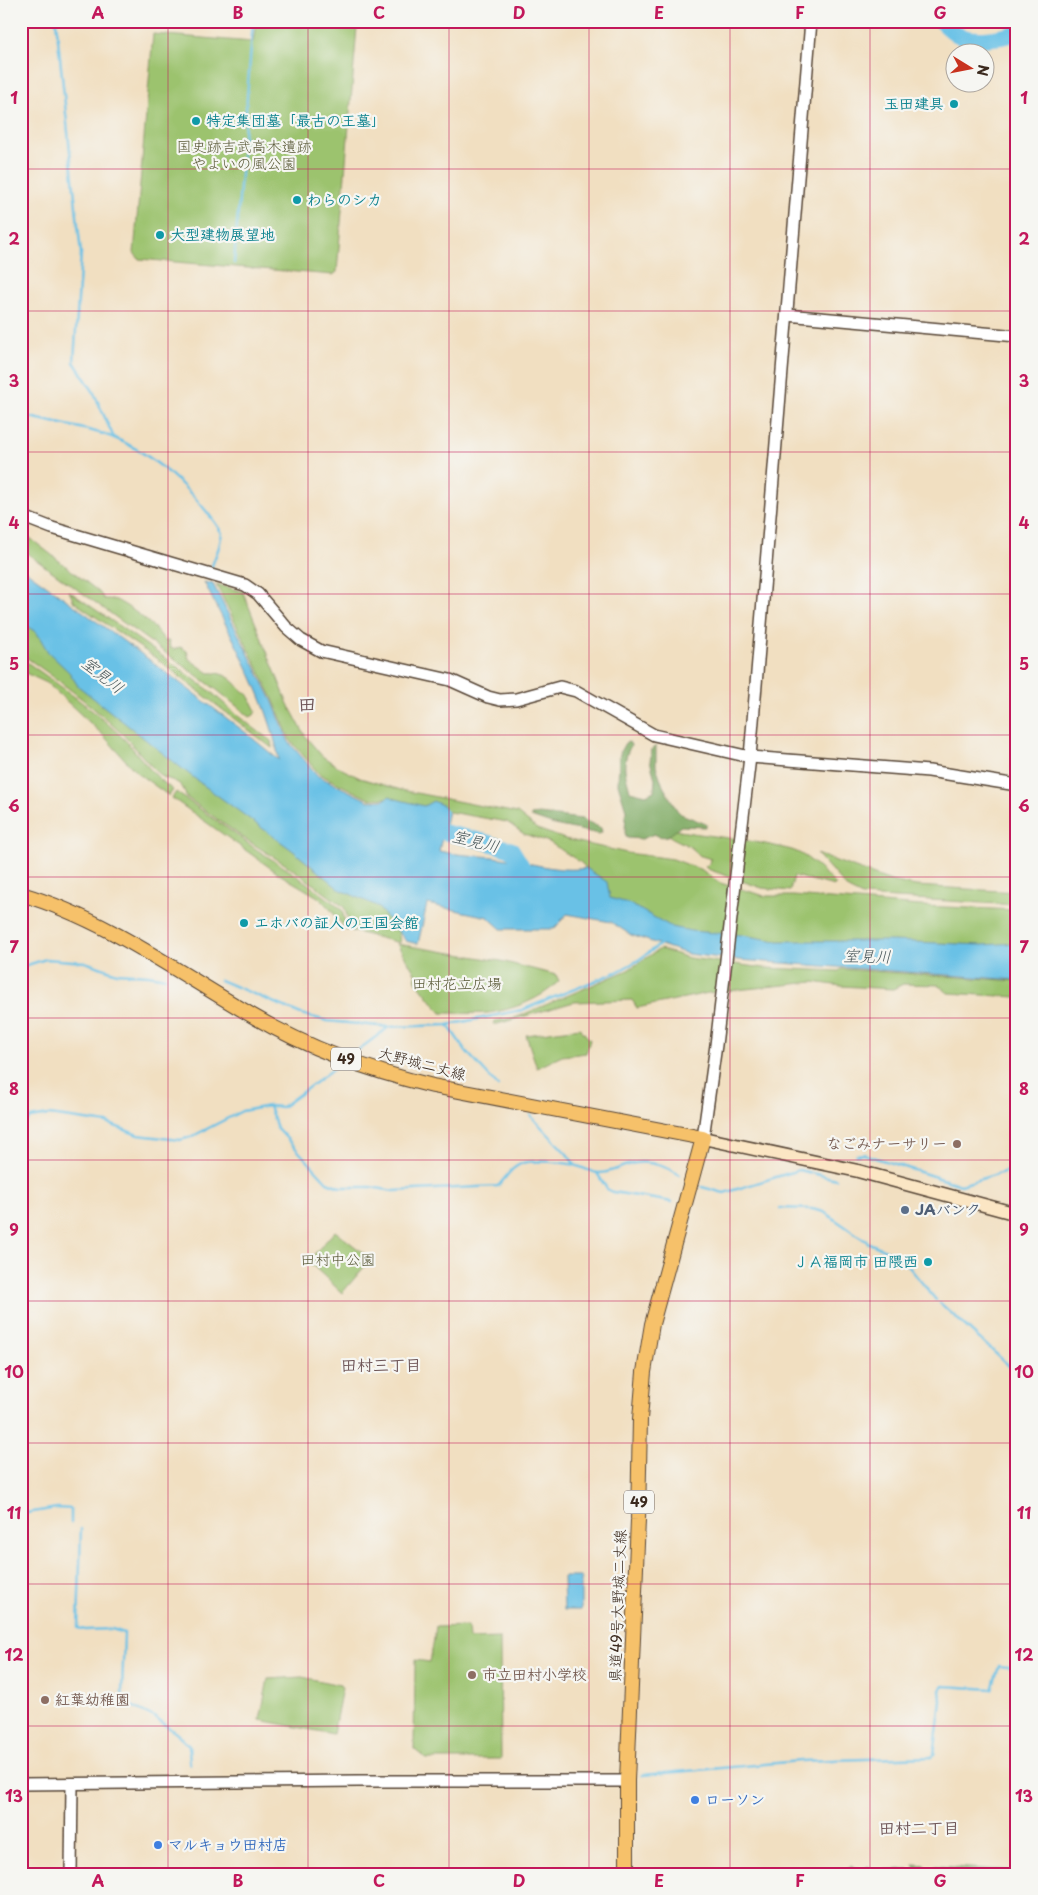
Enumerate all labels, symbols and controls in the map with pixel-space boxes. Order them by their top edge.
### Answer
text: A [92,0,105,24]
text: B [233,0,244,24]
text: C [373,0,385,24]
text: D [513,0,525,24]
text: E [654,0,664,24]
text: F [795,0,805,24]
text: G [933,0,947,24]
north arrow [946,42,996,92]
text: N [972,63,995,78]
text: 1 [10,85,18,109]
text: 1 [1020,85,1028,109]
place label: 玉田建具 [884,91,944,114]
marker: 玉田建具 [948,98,960,110]
place label: 特定集団墓「最古の王墓」 [206,108,386,131]
marker: 特定集団墓「最古の王墓」 [190,115,202,127]
park label: 国史跡吉武高木遺跡 やよいの風公園 [176,134,312,174]
place label: わらのシカ [307,187,382,210]
marker: わらのシカ [291,194,303,206]
place label: 大型建物展望地 [170,222,275,245]
text: 2 [8,226,20,250]
text: 2 [1018,226,1030,250]
marker: 大型建物展望地 [154,229,166,241]
text: 3 [9,368,19,392]
text: 3 [1019,368,1029,392]
text: 4 [9,510,20,534]
text: 4 [1019,510,1030,534]
water label: 室見川 [77,650,130,698]
text: 5 [9,651,19,675]
text: 5 [1019,651,1029,675]
district label: 田 [298,690,316,717]
text: 6 [8,793,20,817]
text: 6 [1018,793,1030,817]
water label: 室見川 [450,823,502,857]
place label: エホバの証人の王国会館 [254,910,419,933]
marker: エホバの証人の王国会館 [238,917,250,929]
text: 7 [9,934,19,958]
text: 7 [1019,934,1029,958]
water label: 室見川 [843,943,891,967]
park label: 田村花立広場 [412,971,502,994]
street label: 大野城二丈線 [376,1040,469,1085]
road number: 49 [331,1048,361,1070]
text: 8 [9,1076,19,1100]
text: 8 [1019,1076,1029,1100]
place label: なごみナーサリー [826,1131,947,1154]
marker: なごみナーサリー [951,1138,963,1150]
place label: JAバンク [915,1197,981,1220]
marker: JAバンク [899,1204,911,1216]
text: 9 [9,1217,19,1241]
text: 9 [1019,1217,1029,1241]
park label: 田村中公園 [300,1247,376,1270]
place label: ＪＡ福岡市 田隈西 [793,1249,918,1272]
marker: ＪＡ福岡市 田隈西 [922,1256,934,1268]
district label: 田村三丁目 [341,1352,421,1376]
text: 10 [4,1359,24,1383]
text: 10 [1014,1359,1034,1383]
road number: 49 [624,1490,654,1514]
text: 11 [7,1500,21,1524]
text: 11 [1017,1500,1031,1524]
street label: 県道49号大野城二丈線 [602,1529,631,1683]
text: 12 [5,1642,23,1666]
text: 12 [1015,1642,1033,1666]
place label: 市立田村小学校 [482,1662,587,1685]
marker: 市立田村小学校 [466,1669,478,1681]
place label: 紅葉幼稚園 [55,1687,130,1710]
marker: 紅葉幼稚園 [39,1694,51,1706]
text: 13 [5,1783,23,1807]
text: 13 [1015,1783,1033,1807]
place label: ローソン [705,1787,765,1810]
marker: ローソン [689,1794,701,1806]
district label: 田村二丁目 [879,1815,959,1839]
place label: マルキョウ田村店 [168,1832,288,1855]
marker: マルキョウ田村店 [152,1839,164,1851]
text: A [92,1868,105,1892]
text: B [233,1868,244,1892]
text: C [373,1868,385,1892]
text: D [513,1868,525,1892]
text: E [654,1868,664,1892]
text: F [795,1868,805,1892]
text: G [933,1868,947,1892]

